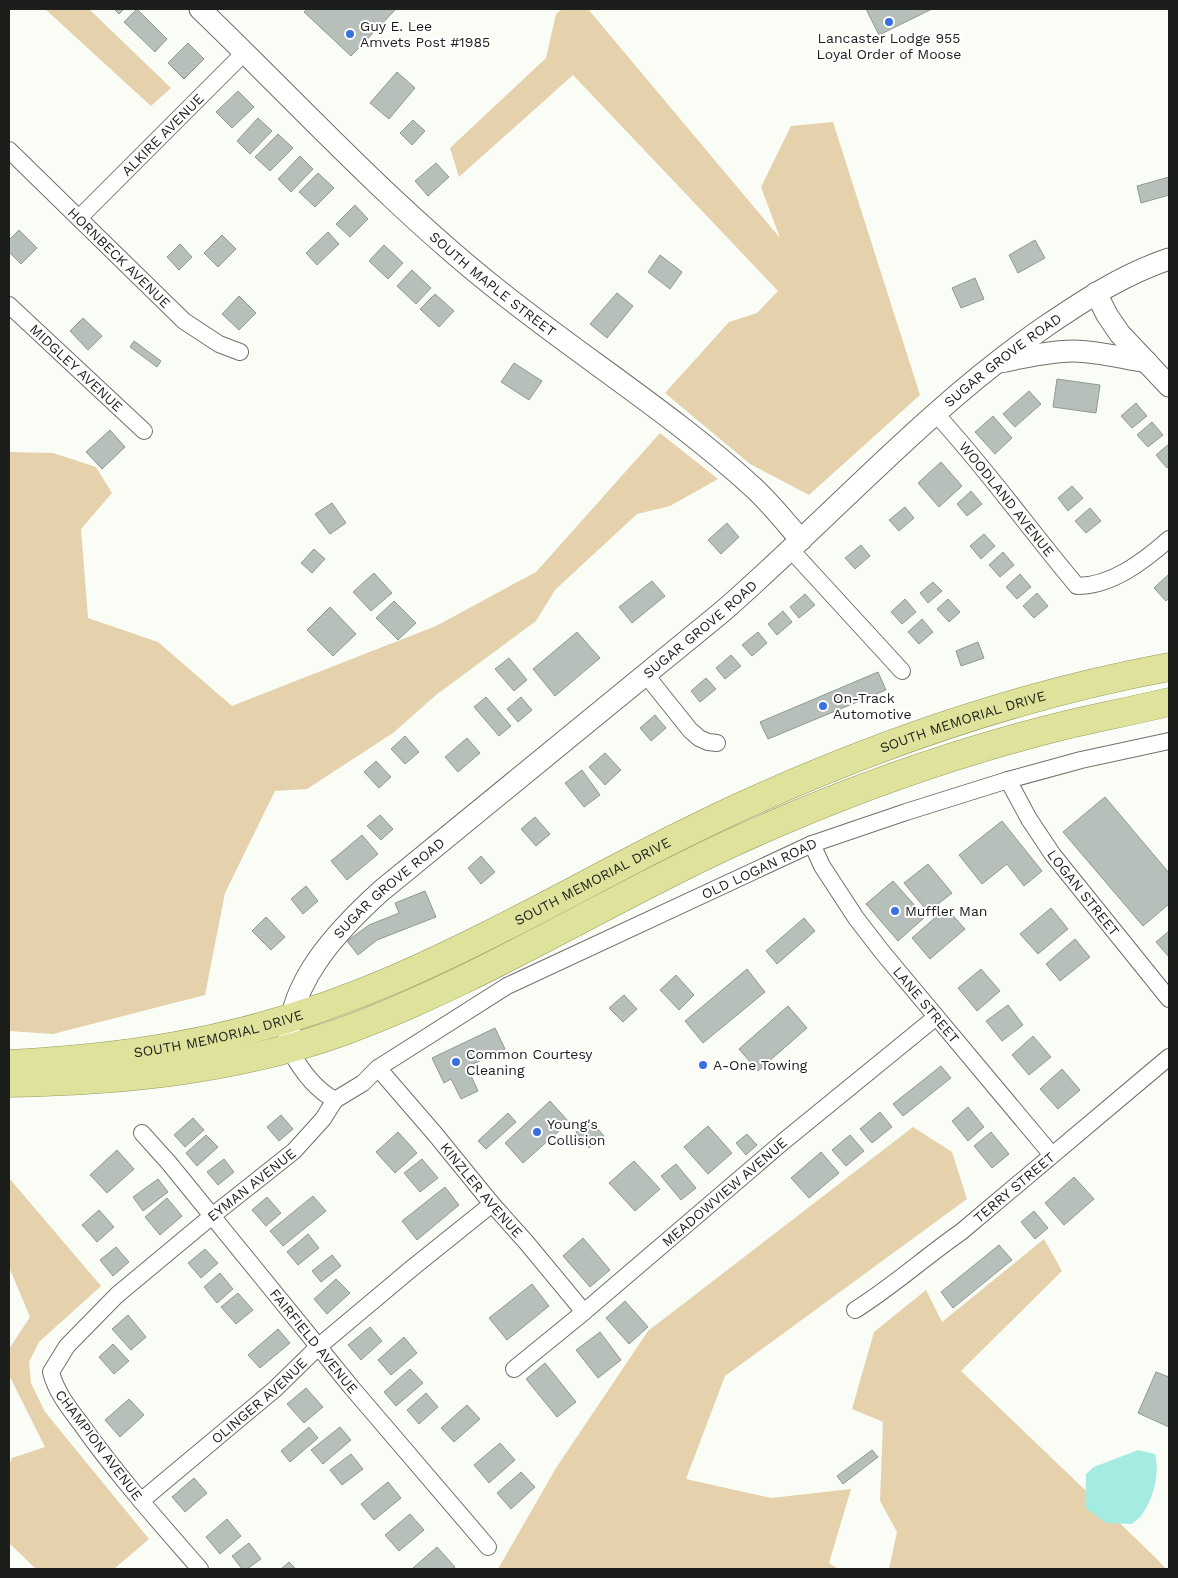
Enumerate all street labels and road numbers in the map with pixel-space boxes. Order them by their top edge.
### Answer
street label: ALKIRE AVENUE [118,90,207,179]
street label: HORNBECK AVENUE [65,204,174,311]
street label: SOUTH MAPLE STREET [426,228,559,340]
street label: SUGAR GROVE ROAD [941,310,1064,410]
street label: MIDGLEY AVENUE [27,321,126,415]
street label: WOODLAND AVENUE [956,438,1057,560]
street label: SUGAR GROVE ROAD [640,577,760,681]
street label: SOUTH MEMORIAL DRIVE [878,687,1048,756]
street label: SUGAR GROVE ROAD [330,834,448,942]
street label: SOUTH MEMORIAL DRIVE [512,834,673,928]
street label: OLD LOGAN ROAD [699,835,820,902]
street label: LOGAN STREET [1044,847,1123,939]
street label: LANE STREET [890,963,963,1046]
street label: SOUTH MEMORIAL DRIVE [133,1006,305,1061]
street label: MEADOWVIEW AVENUE [659,1134,790,1250]
street label: KINZLER AVENUE [437,1139,526,1241]
street label: EYMAN AVENUE [204,1145,299,1224]
street label: TERRY STREET [970,1148,1058,1226]
street label: FAIRFIELD AVENUE [267,1286,361,1397]
street label: OLINGER AVENUE [208,1355,310,1447]
street label: CHAMPION AVENUE [52,1387,146,1503]

